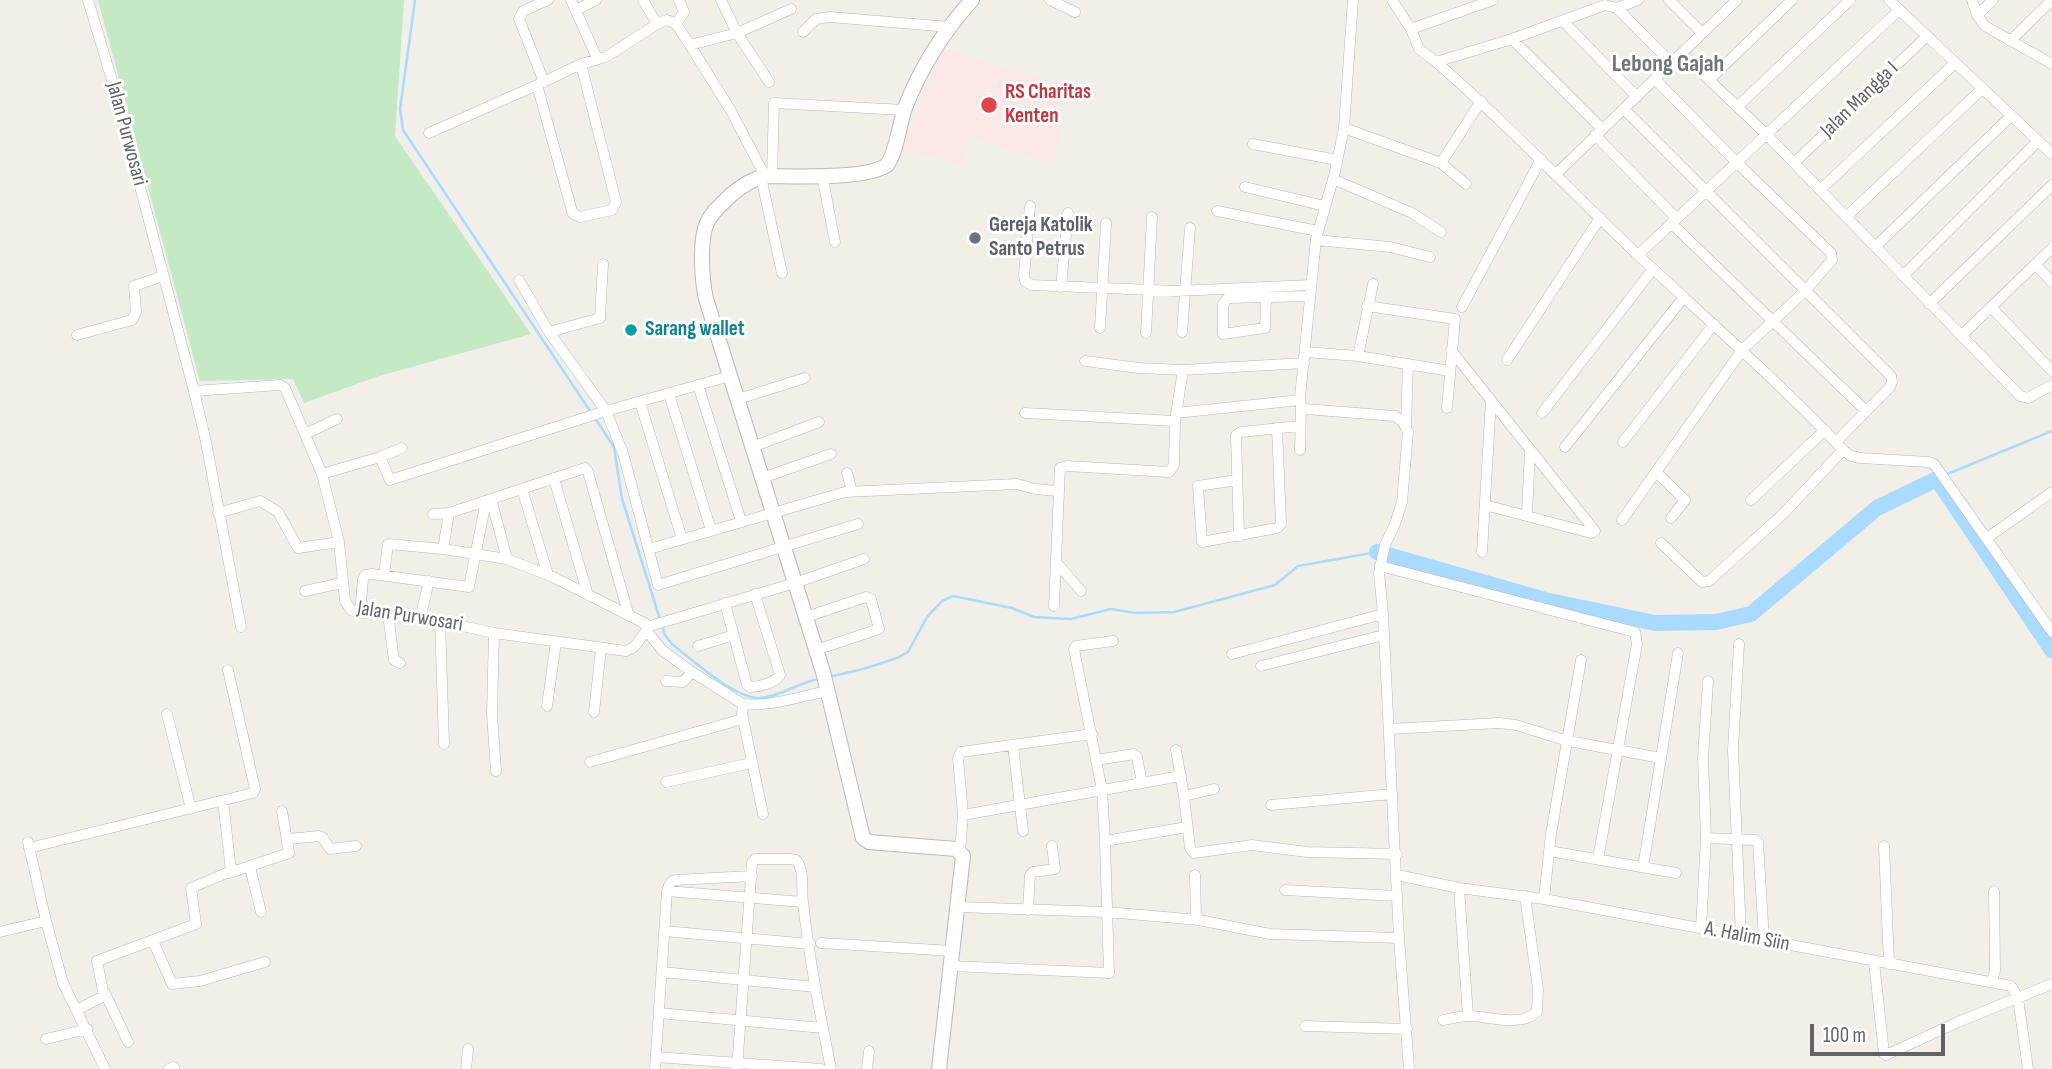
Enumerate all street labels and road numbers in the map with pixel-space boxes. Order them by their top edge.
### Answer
street label: Jalan Mangga I [1816,57,1904,143]
street label: Jalan Purwosari [100,79,152,189]
street label: Jalan Purwosari [355,596,465,638]
street label: A. Halim Siin [1702,916,1792,958]

